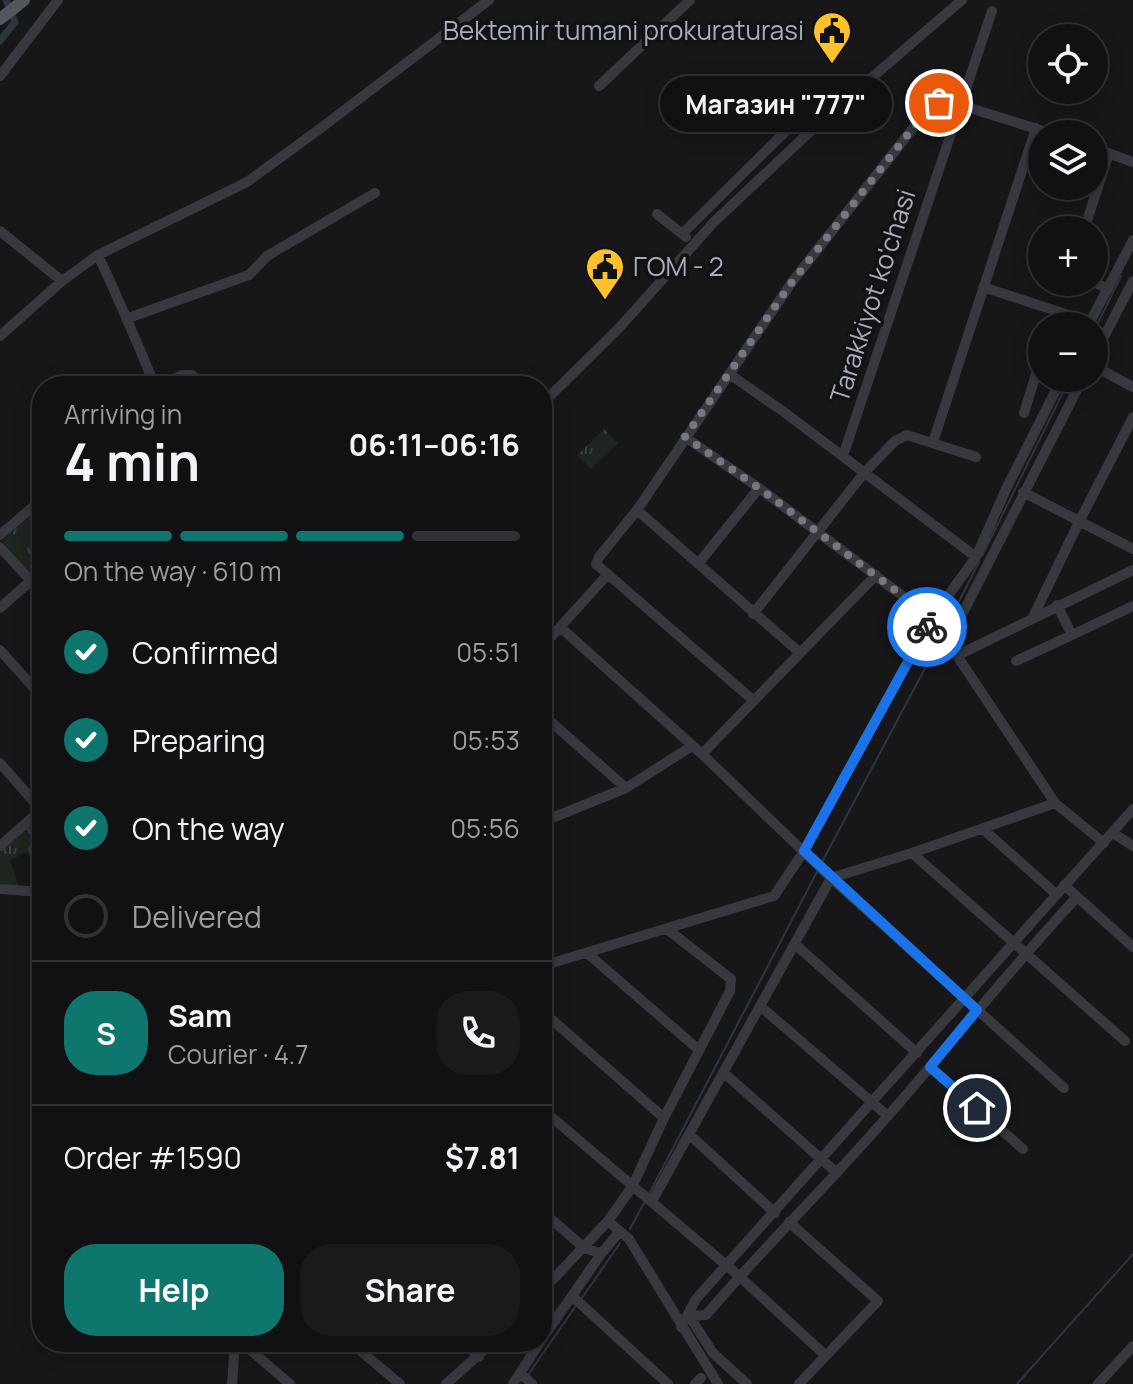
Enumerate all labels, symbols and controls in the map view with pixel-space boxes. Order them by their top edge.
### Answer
public building icon: Bektemir tumani prokuraturasi [811,10,853,65]
place label: Bektemir tumani prokuraturasi [443,12,804,48]
map controls [1028,24,1108,392]
button: locate [1028,24,1108,104]
pin [905,69,973,137]
callout: Магазин "777" [659,75,891,131]
icon: bag [917,81,961,125]
text: Магазин "777" [685,86,867,122]
button: layers [1028,120,1108,200]
street label: Tarakkiyot ko'chasi [821,184,924,407]
button: + [1028,216,1108,296]
public building icon: ГОМ - 2 [584,246,626,301]
place label: ГОМ - 2 [633,248,724,284]
button: − [1028,312,1108,392]
text: Arriving in [64,396,182,432]
text: 06:11–06:16 [348,424,520,465]
text: 4 min [64,426,200,497]
text: On the way · 610 m [64,553,282,589]
courier [887,587,967,667]
icon: bike [905,605,949,649]
icon: check [64,630,108,674]
text: Confirmed [132,632,279,673]
text: 05:51 [456,634,520,670]
icon: check [64,718,108,762]
text: Preparing [132,720,266,761]
text: 05:53 [452,722,520,758]
icon: check [64,806,108,850]
text: On the way [132,808,285,849]
text: 05:56 [450,810,520,846]
text: Delivered [132,896,262,937]
button: phone [436,991,520,1075]
text: Sam [168,995,232,1036]
text: S [96,1013,116,1054]
text: Courier · 4.7 [168,1036,308,1072]
pin [943,1074,1011,1142]
icon: home [955,1086,999,1130]
text: Order #1590 [64,1137,242,1178]
text: $7.81 [445,1137,520,1178]
button: Help [64,1244,284,1336]
button: Share [300,1244,520,1336]

